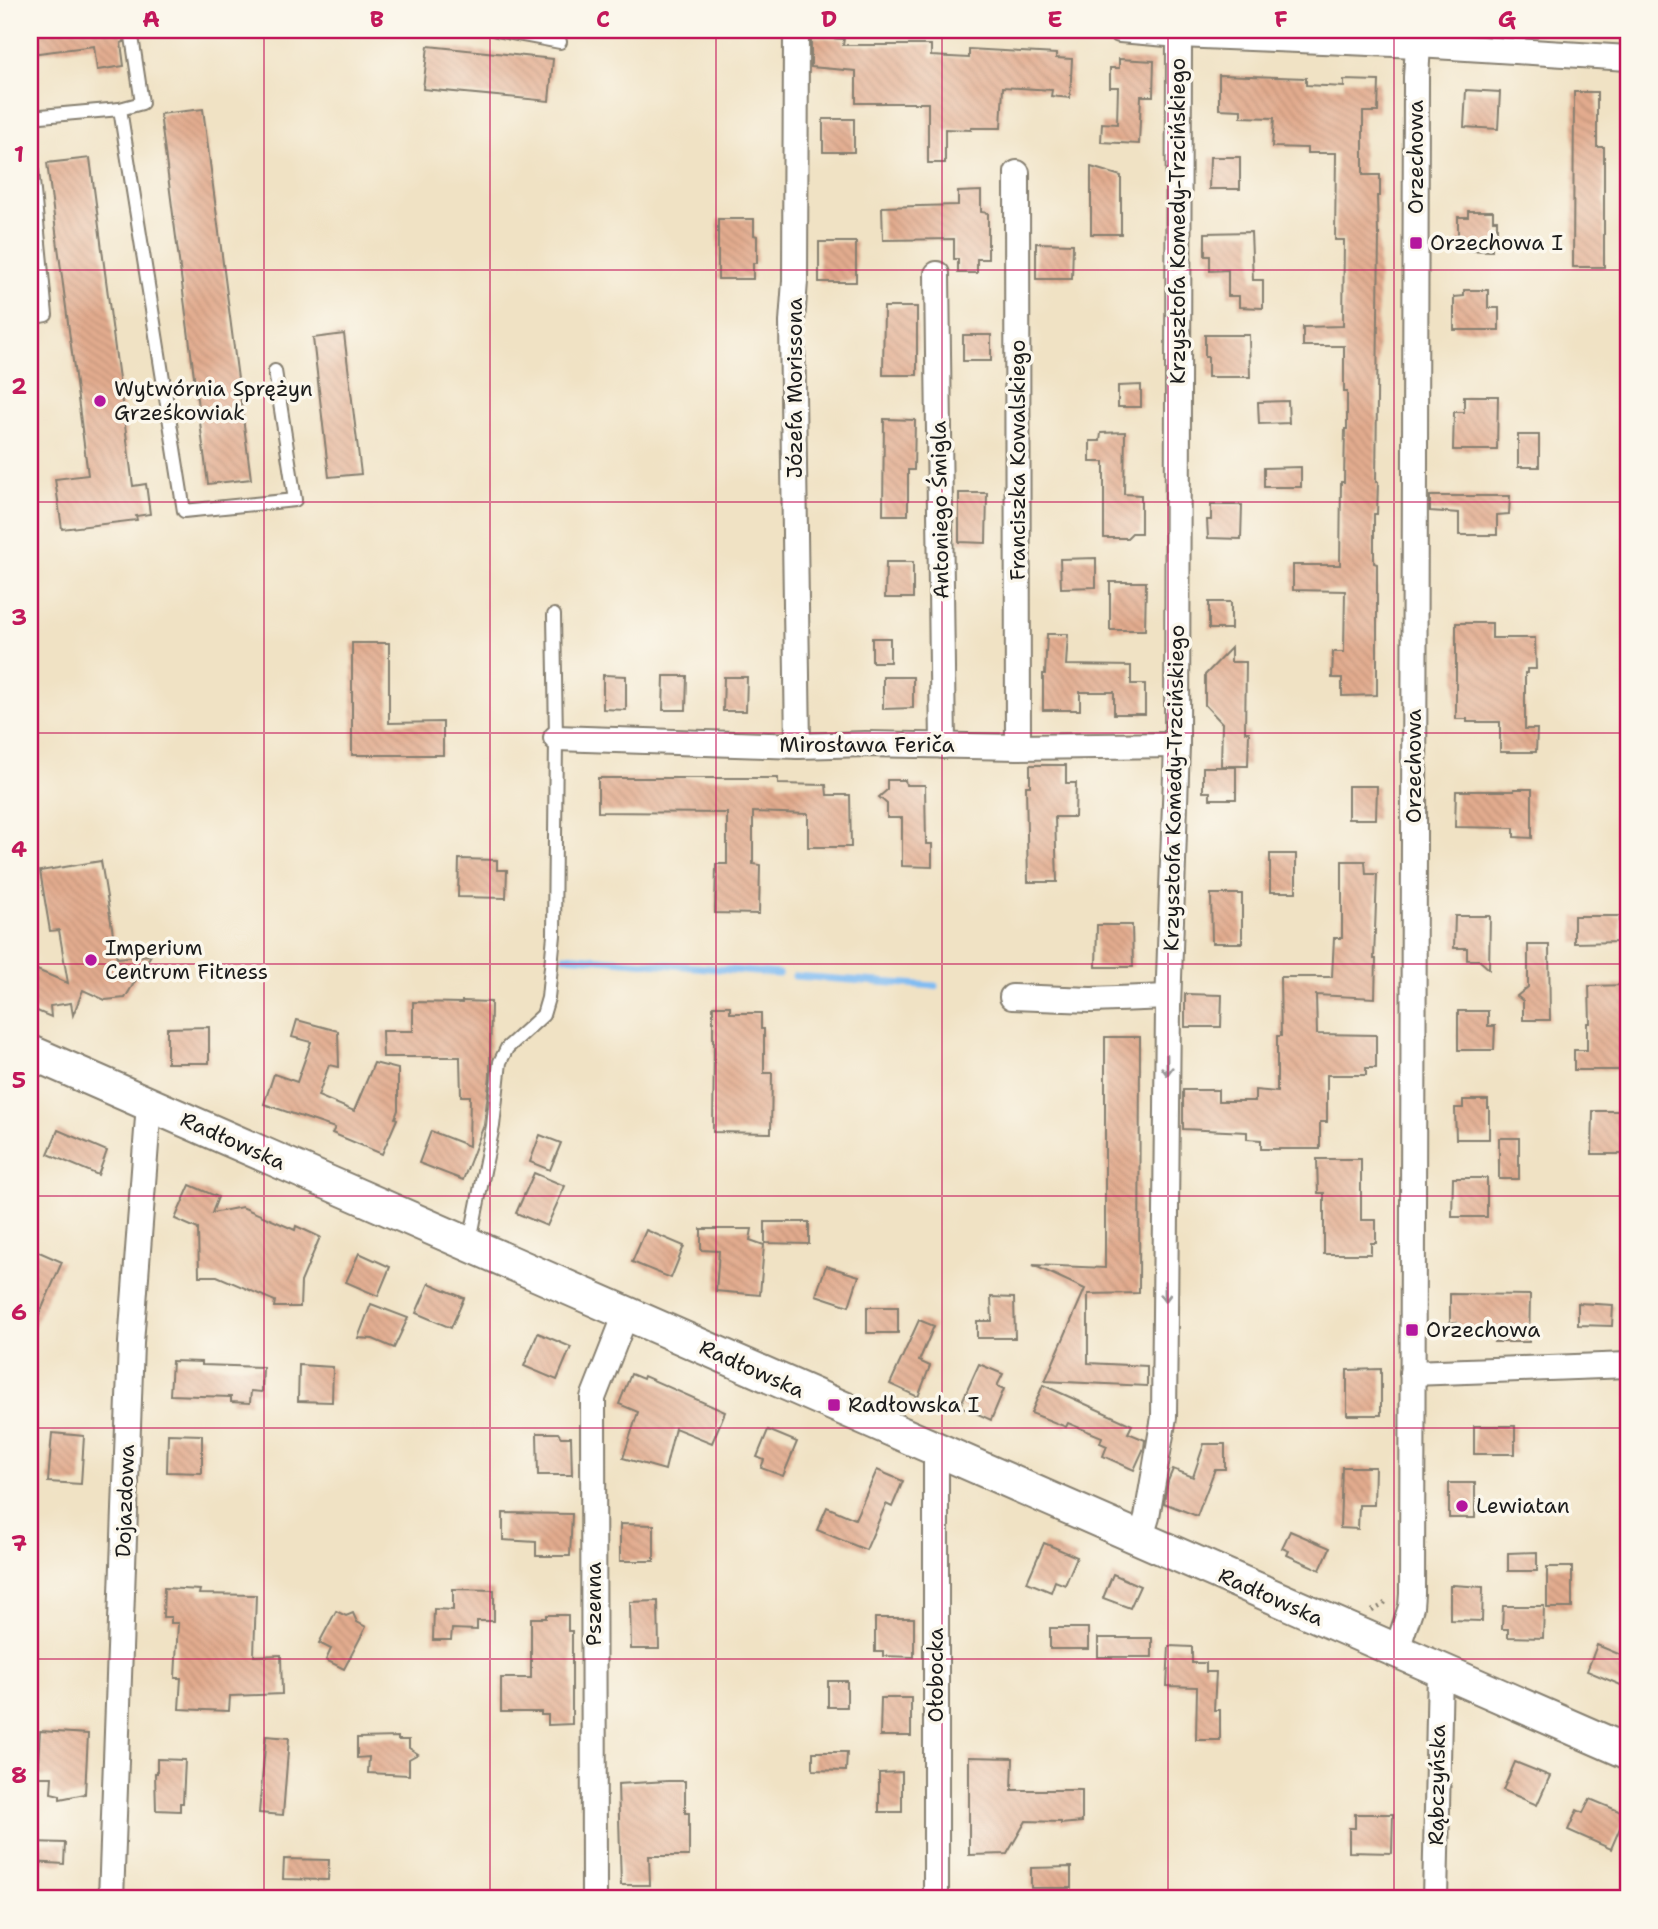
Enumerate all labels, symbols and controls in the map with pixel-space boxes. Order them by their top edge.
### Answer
text: A [142,4,160,34]
text: B [370,4,384,34]
text: C [596,4,610,34]
text: D [821,4,837,34]
text: E [1047,4,1063,34]
text: F [1274,4,1288,34]
text: G [1498,4,1517,34]
street label: Krzysztofa Komedy-Trzcińskiego [1164,58,1192,384]
street label: Orzechowa [1402,100,1430,214]
text: 1 [14,139,24,169]
place label: Orzechowa I [1430,229,1563,257]
marker: Orzechowa I [1408,235,1424,251]
street label: Józefa Morissona [781,298,809,478]
street label: Franciszka Kowalskiego [1004,339,1032,581]
text: 2 [11,371,27,401]
place label: Wytwórnia Sprężyn Grześkowiak [114,375,313,427]
marker: Wytwórnia Sprężyn Grześkowiak [92,393,108,409]
street label: Antoniego Śmigla [923,421,956,599]
text: 3 [11,602,27,632]
street label: Krzysztofa Komedy-Trzcińskiego [1157,624,1191,952]
street label: Orzechowa [1400,709,1428,823]
street label: Mirosława Feriča [779,731,955,759]
text: 4 [11,834,27,864]
place label: Imperium Centrum Fitness [105,934,268,986]
marker: Imperium Centrum Fitness [83,952,99,968]
one-way arrow [1160,1053,1174,1076]
text: 5 [12,1065,26,1095]
street label: Radłowska [176,1105,290,1177]
one-way arrow [1158,1280,1172,1303]
text: 6 [11,1297,27,1327]
place label: Orzechowa [1426,1316,1540,1344]
marker: Orzechowa [1404,1322,1420,1338]
street label: Radłowska [695,1333,809,1405]
place label: Radłowska I [848,1391,979,1419]
marker: Radłowska I [826,1397,842,1413]
street label: Dojazdowa [109,1444,141,1558]
place label: Lewiatan [1476,1492,1570,1520]
marker: Lewiatan [1454,1498,1470,1514]
text: 7 [11,1528,27,1558]
street label: Radłowska [1214,1561,1328,1633]
street label: Pszenna [580,1562,608,1646]
street label: Ołobocka [922,1628,950,1722]
street label: Rąbczyńska [1422,1724,1452,1846]
text: 8 [11,1760,27,1790]

